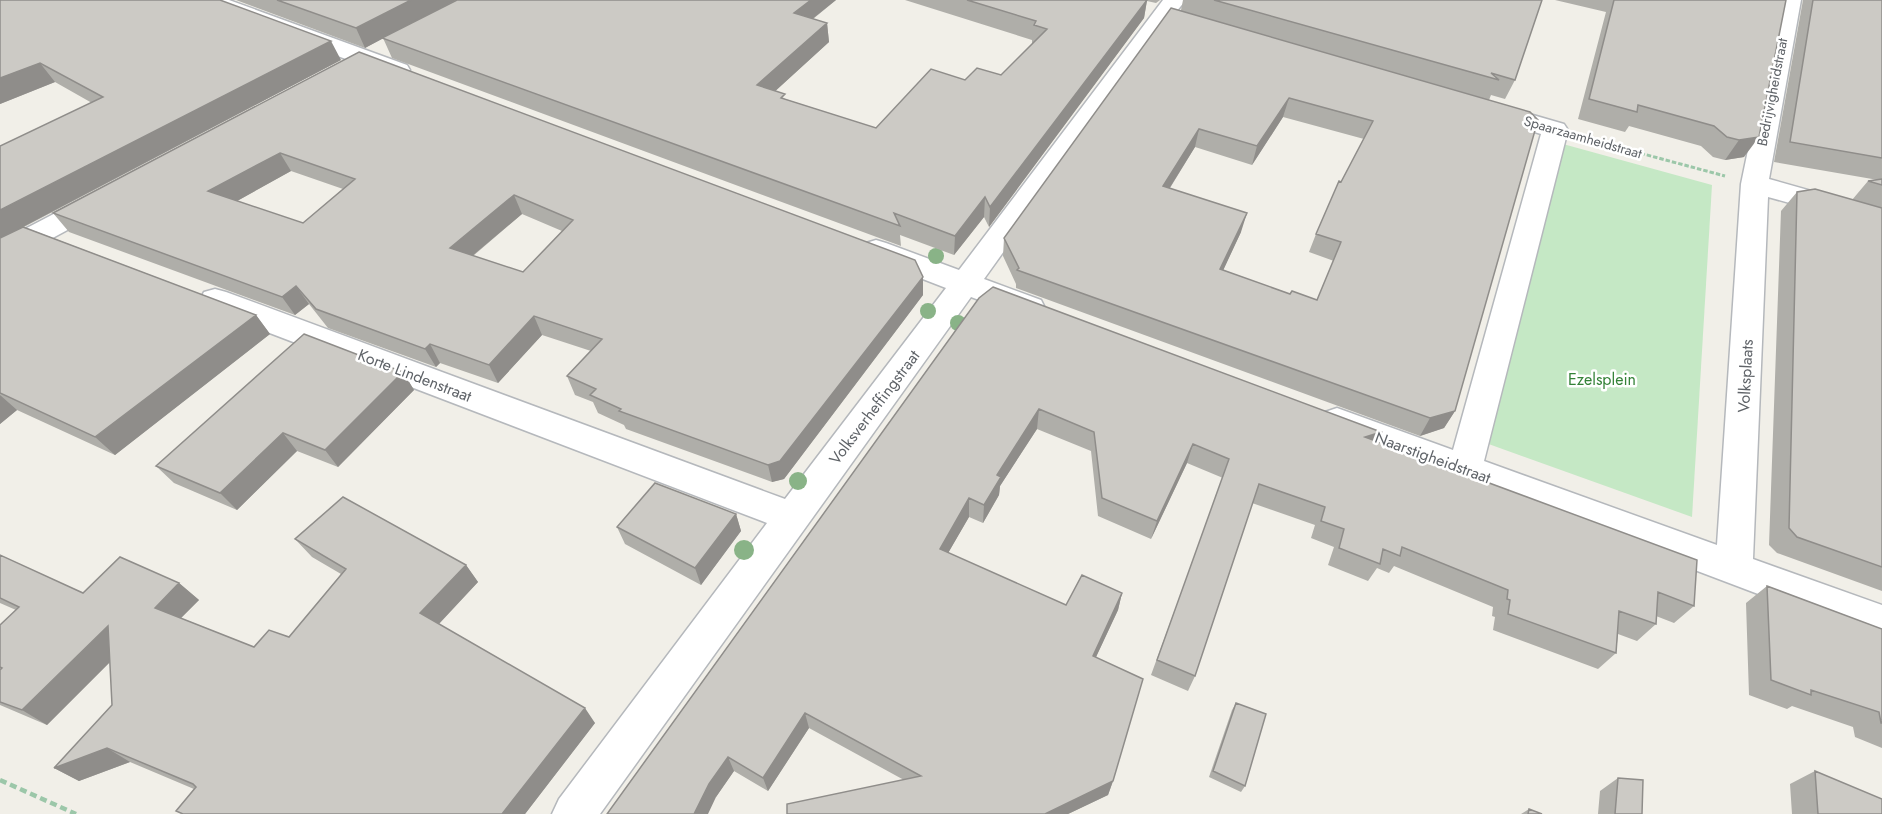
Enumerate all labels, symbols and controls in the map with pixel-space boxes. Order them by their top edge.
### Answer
street label: Bedrijvigheidstraat [1752,36,1792,148]
street label: Spaarzaamheidstraat [1522,111,1645,164]
street label: Volksplaats [1732,339,1759,413]
street label: Korte Lindenstraat [355,343,475,408]
street label: Volksverheffingstraat [824,345,925,469]
park label: Ezelsplein [1568,368,1636,391]
street label: Naarstigheidstraat [1372,426,1494,489]

